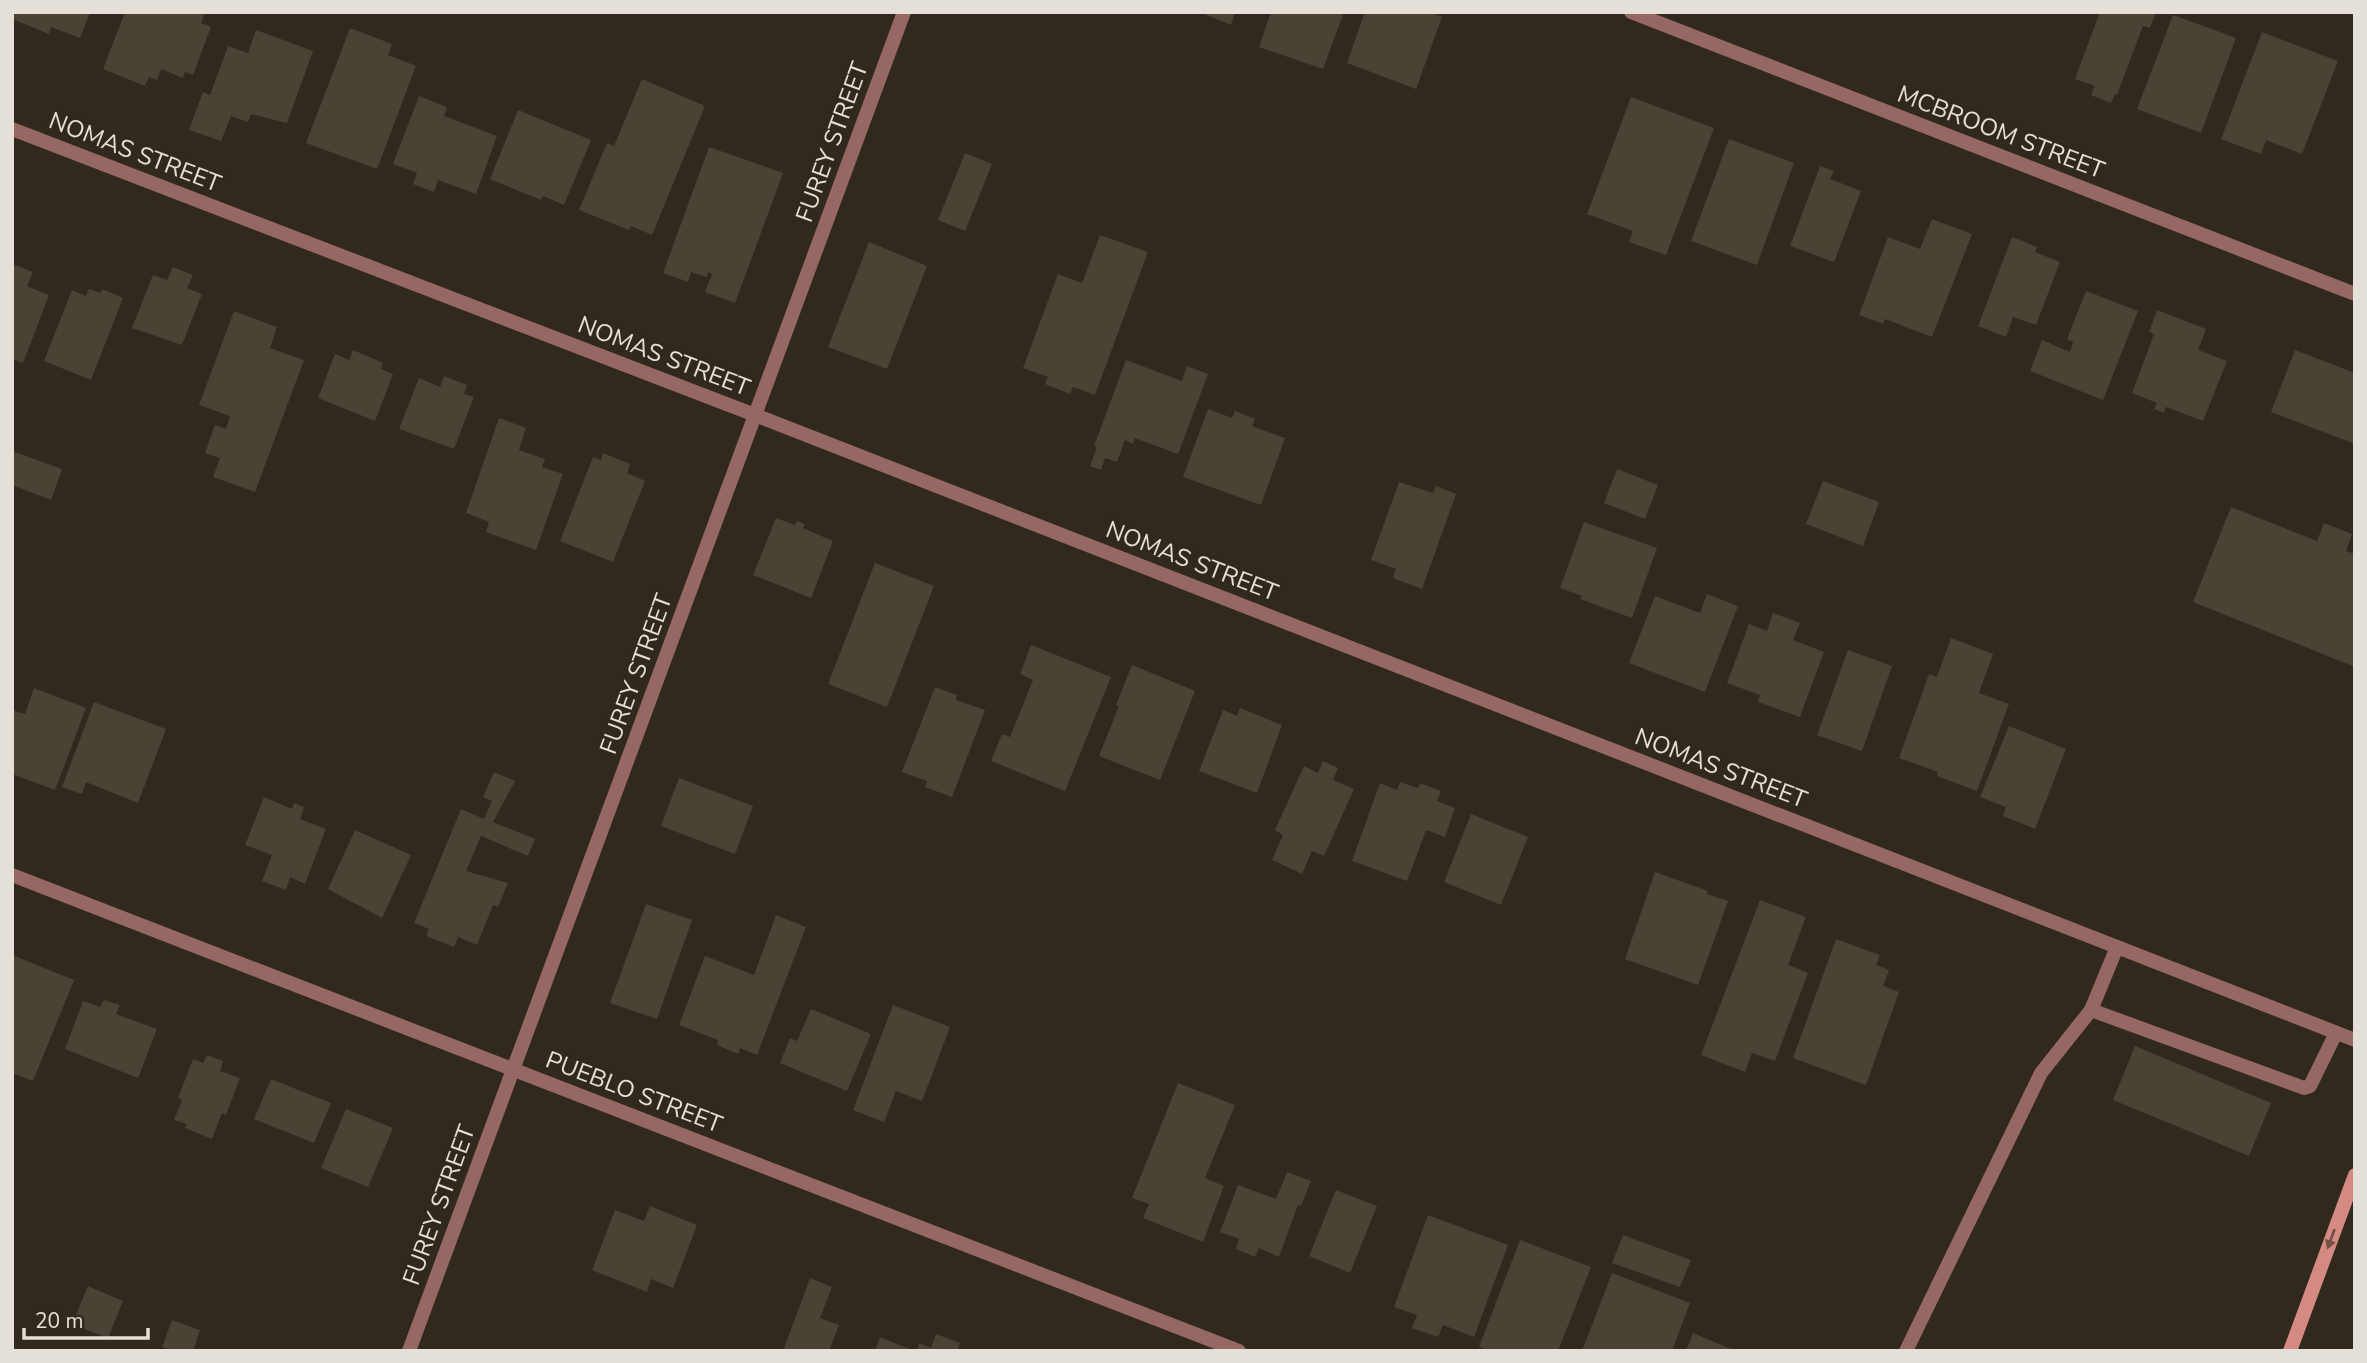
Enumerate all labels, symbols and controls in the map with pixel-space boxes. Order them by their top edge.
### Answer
street label: FUREY STREET [788,57,876,226]
street label: MCBROOM STREET [1893,78,2110,186]
street label: NOMAS STREET [44,104,226,200]
street label: NOMAS STREET [573,308,755,404]
street label: NOMAS STREET [1101,513,1283,609]
street label: FUREY STREET [592,589,680,758]
street label: NOMAS STREET [1630,720,1812,816]
street label: PUEBLO STREET [541,1044,727,1141]
street label: FUREY STREET [395,1120,483,1289]
one-way arrow [2325,1229,2336,1250]
scale bar [24,1296,149,1340]
text: 20 m [35,1307,84,1335]

